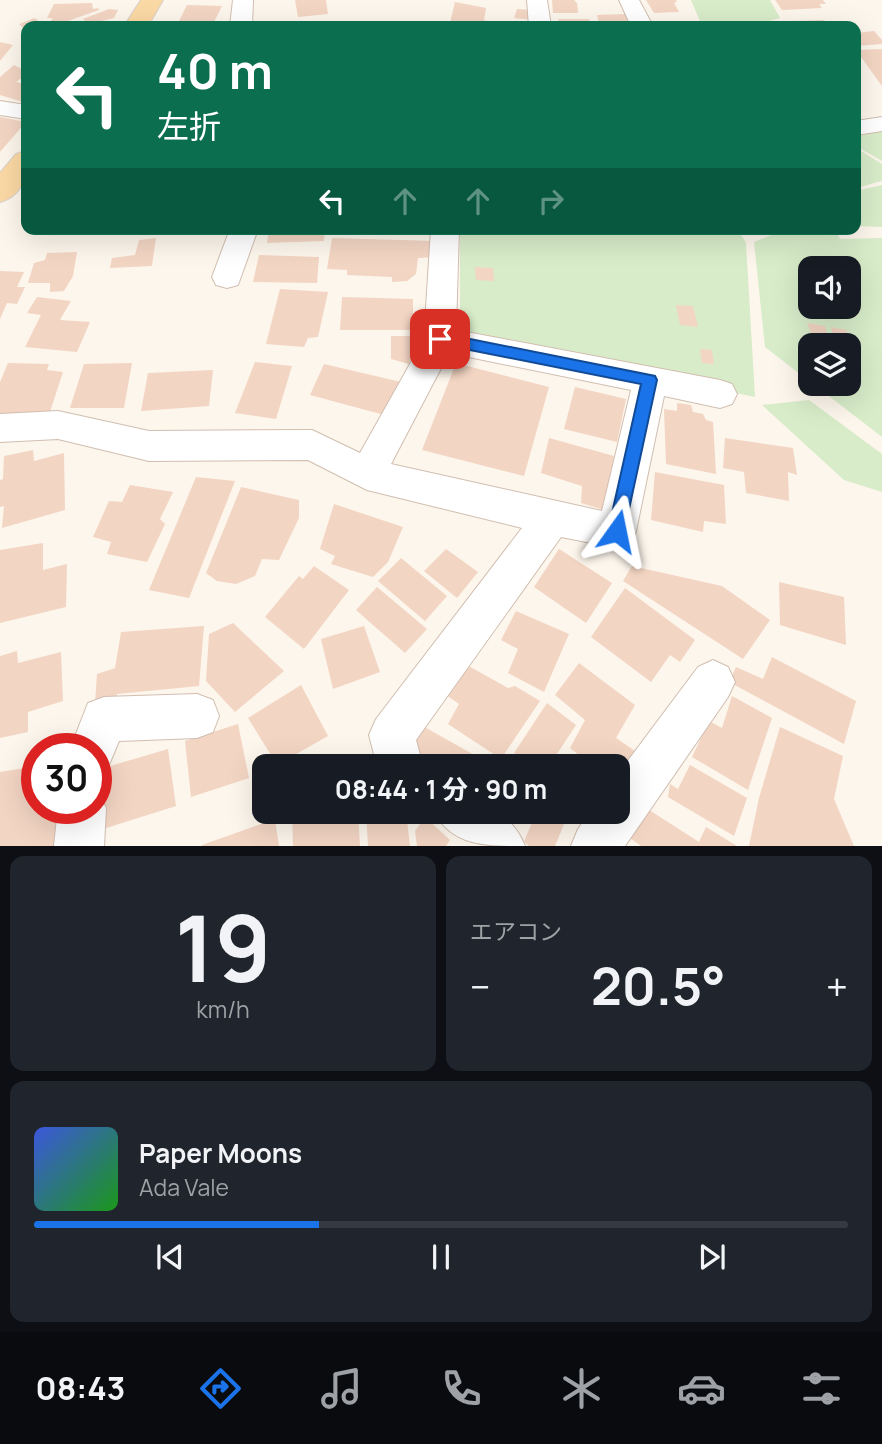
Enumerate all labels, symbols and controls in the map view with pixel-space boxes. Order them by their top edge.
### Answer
text: 40 m [157,37,273,104]
icon: left [42,49,133,140]
text: 左折 [157,104,221,148]
icon: left [313,182,351,220]
icon: ahead [386,182,424,220]
icon: ahead [459,182,497,220]
icon: right [532,182,570,220]
map controls [798,256,861,396]
button: sound [798,256,861,319]
pin [410,309,470,369]
icon: arrive [421,320,459,358]
button: layers [798,333,861,396]
position arrow [580,494,654,568]
speed limit sign: 30 [21,733,112,824]
text: 08:44 · 1 分 · 90 m [335,771,547,807]
text: 19 [175,885,271,1009]
text: エアコン [470,915,562,947]
text: 20.5° [591,950,726,1021]
text: − [470,960,491,1012]
text: + [826,960,848,1012]
text: km/h [196,993,250,1025]
text: Paper Moons [139,1135,302,1171]
text: Ada Vale [139,1171,229,1203]
icon: previous [151,1238,189,1276]
icon: pause [422,1238,460,1276]
icon: next [693,1238,731,1276]
icon: directions [196,1364,245,1413]
icon: music [317,1364,366,1413]
icon: phone [437,1364,486,1413]
icon: climate [557,1364,606,1413]
icon: car [677,1364,726,1413]
icon: filters [797,1364,846,1413]
text: 08:43 [36,1366,125,1410]

